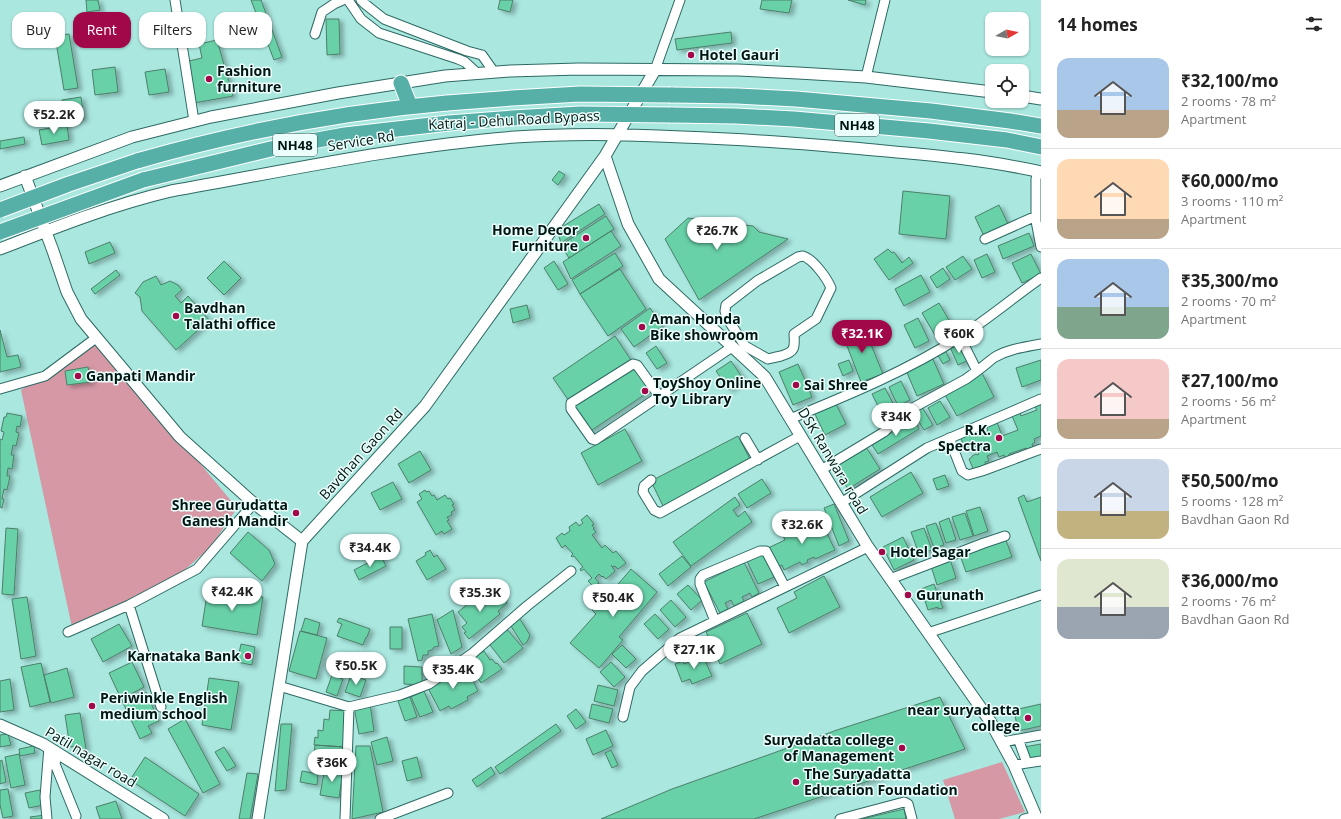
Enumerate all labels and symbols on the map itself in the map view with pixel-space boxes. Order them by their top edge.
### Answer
north arrow [985,12,1029,56]
place label: Hotel Gauri [699,45,779,64]
marker: Hotel Gauri [686,50,696,60]
place label: Fashion furniture [217,61,281,96]
marker: Fashion furniture [204,74,214,84]
pin: ₹52.2K [21,101,87,135]
street label: Katraj - Dehu Road Bypass [428,106,601,133]
road number: NH48 [835,114,879,136]
street label: Service Rd [326,126,396,155]
road number: NH48 [273,134,317,156]
pin: ₹26.7K [684,217,750,251]
place label: Home Decor Furniture [492,220,579,255]
marker: Home Decor Furniture [581,233,591,243]
place label: Bavdhan Talathi office [184,298,276,333]
place label: Aman Honda Bike showroom [650,309,759,344]
marker: Bavdhan Talathi office [171,311,181,321]
pin: ₹32.1K [829,320,895,354]
pin: ₹60K [935,320,983,354]
marker: Aman Honda Bike showroom [637,322,647,332]
place label: Ganpati Mandir [86,366,196,385]
marker: Ganpati Mandir [73,371,83,381]
place label: ToyShoy Online Toy Library [653,373,761,408]
place label: Sai Shree [804,375,868,394]
marker: Sai Shree [791,380,801,390]
marker: ToyShoy Online Toy Library [640,386,650,396]
pin: ₹34K [872,403,920,437]
street label: Bavdhan Gaon Rd [314,404,407,503]
street label: DSK Ranwara road [794,404,873,518]
place label: R.K. Spectra [938,420,991,455]
marker: R.K. Spectra [994,433,1004,443]
place label: Shree Gurudatta Ganesh Mandir [172,495,289,530]
marker: Shree Gurudatta Ganesh Mandir [291,508,301,518]
pin: ₹32.6K [769,511,835,545]
pin: ₹34.4K [337,534,403,568]
place label: Hotel Sagar [890,542,971,561]
marker: Hotel Sagar [877,547,887,557]
pin: ₹42.4K [199,578,265,612]
pin: ₹35.3K [447,579,513,613]
pin: ₹50.4K [580,584,646,618]
place label: Gurunath [916,585,984,604]
marker: Gurunath [903,590,913,600]
pin: ₹27.1K [661,636,727,670]
place label: Karnataka Bank [127,646,240,665]
marker: Karnataka Bank [243,651,253,661]
pin: ₹50.5K [323,652,389,686]
pin: ₹35.4K [420,656,486,690]
place label: Periwinkle English medium school [100,688,228,723]
place label: near suryadatta college [907,700,1020,735]
marker: Periwinkle English medium school [87,701,97,711]
marker: near suryadatta college [1023,713,1033,723]
street label: Patil nagar road [42,722,141,791]
place label: Suryadatta college of Management [764,730,894,765]
marker: Suryadatta college of Management [897,743,907,753]
pin: ₹36K [308,749,356,783]
place label: The Suryadatta Education Foundation [804,764,958,799]
marker: The Suryadatta Education Foundation [791,777,801,787]

